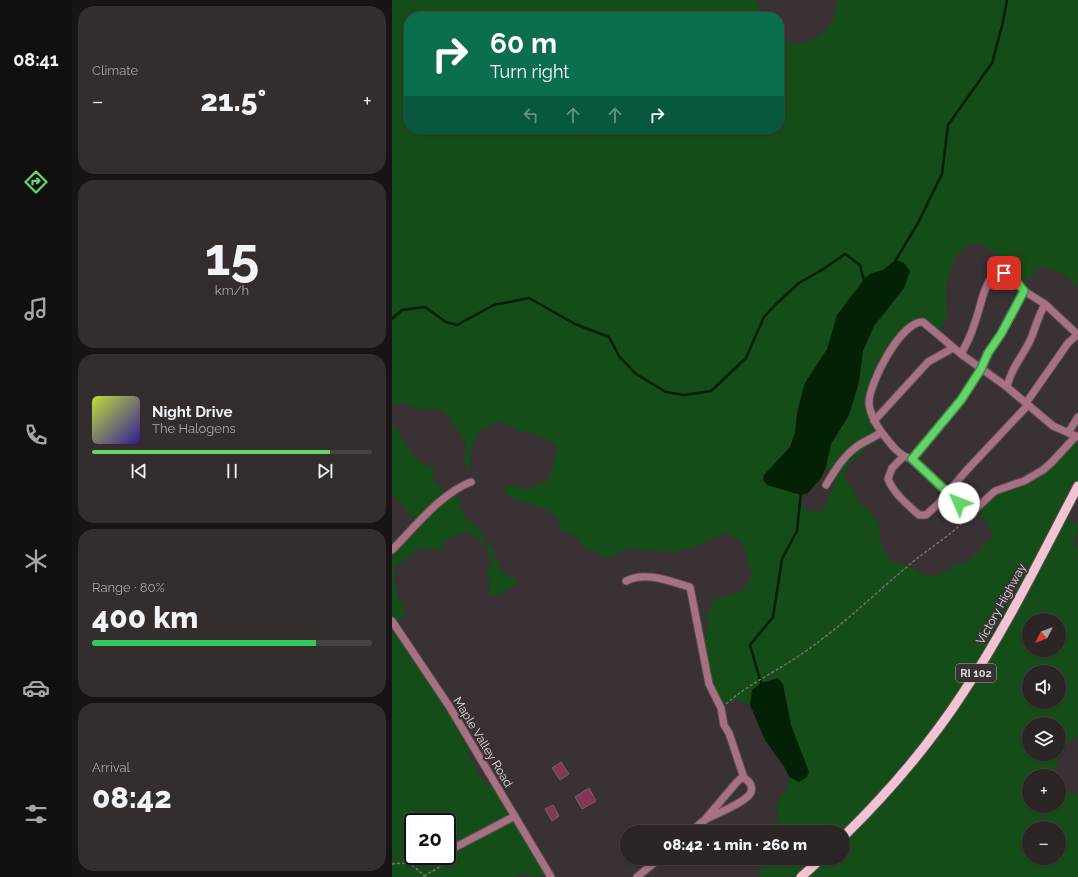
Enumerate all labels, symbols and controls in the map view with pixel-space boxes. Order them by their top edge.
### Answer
text: 60 m [490,27,557,60]
icon: right [424,28,476,80]
text: 08:41 [13,49,59,70]
text: Turn right [490,61,569,82]
text: Climate [92,63,138,78]
text: 21.5° [201,83,266,118]
text: − [92,88,104,114]
text: + [363,88,372,114]
icon: left [520,104,542,126]
icon: ahead [562,104,584,126]
icon: ahead [604,104,626,126]
icon: right [646,104,668,126]
icon: directions [22,168,50,196]
text: 15 [205,226,259,287]
pin [987,256,1021,290]
icon: arrive [993,262,1015,284]
text: km/h [215,283,249,298]
icon: music [22,295,50,323]
text: Night Drive [152,403,232,421]
icon: phone [22,421,50,449]
text: The Halogens [152,421,236,436]
icon: previous [128,460,150,482]
icon: pause [221,460,243,482]
icon: next [314,460,336,482]
position arrow [938,482,980,524]
icon: climate [22,547,50,575]
street label: Victory Highway [973,561,1029,647]
text: Range · 80% [92,580,165,595]
text: 400 km [92,600,198,635]
north arrow [1022,613,1066,657]
map controls [1022,613,1066,865]
road number: RI 102 [956,664,996,682]
button: sound [1022,665,1066,709]
icon: car [22,674,50,702]
street label: Maple Valley Road [451,694,515,790]
button: layers [1022,717,1066,761]
text: Arrival [92,760,130,775]
button: + [1022,769,1066,813]
text: 08:42 [92,780,172,815]
icon: filters [22,800,50,828]
speed limit sign: 20 [404,813,456,865]
button: − [1022,821,1066,865]
text: 08:42 · 1 min · 260 m [663,836,807,854]

